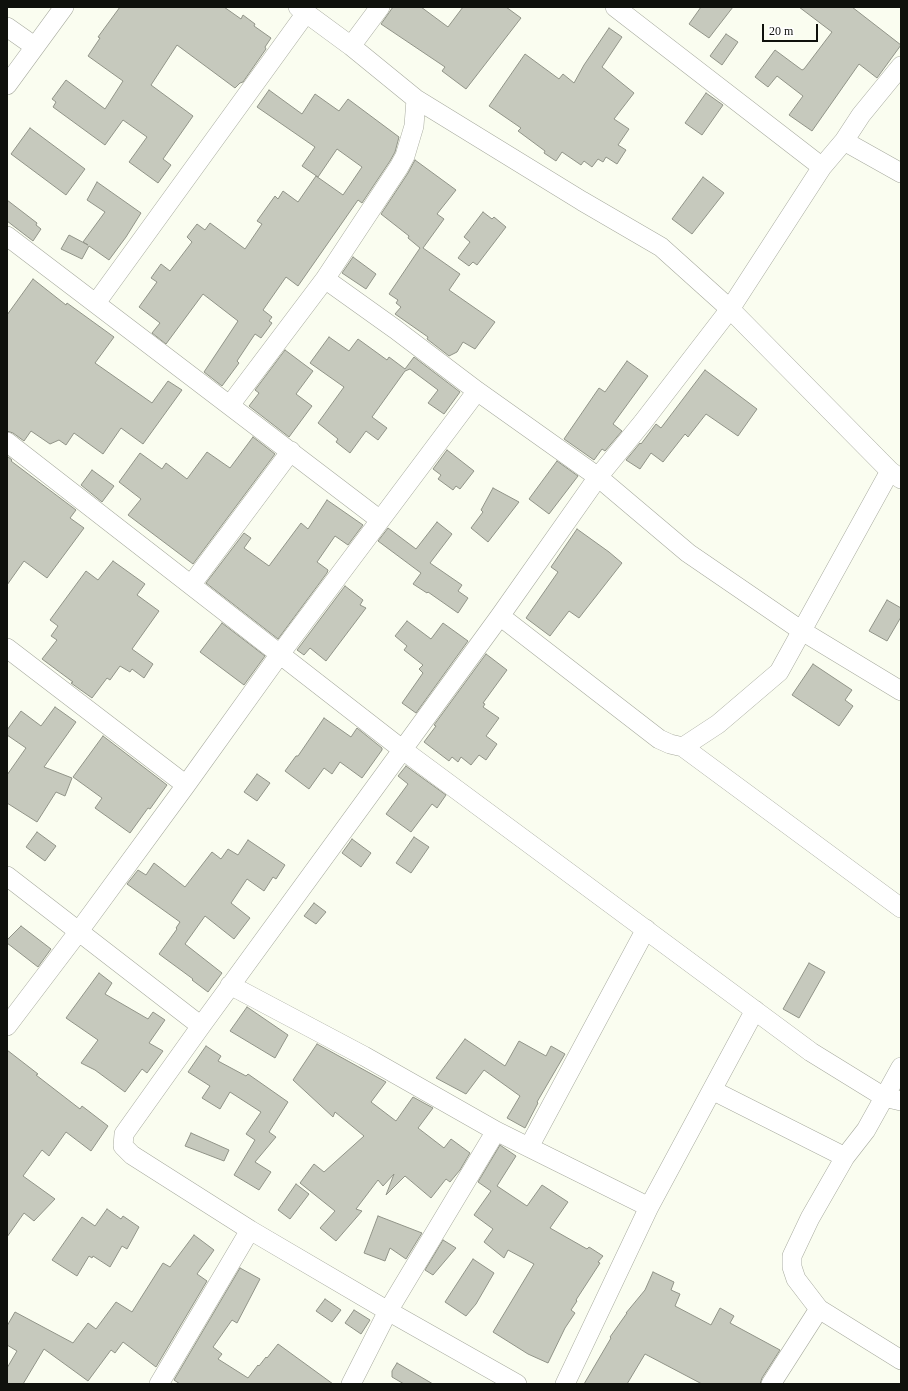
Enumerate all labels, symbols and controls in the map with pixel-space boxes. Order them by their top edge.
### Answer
scale bar [764,16,820,42]
text: 20 m [769,24,793,38]

